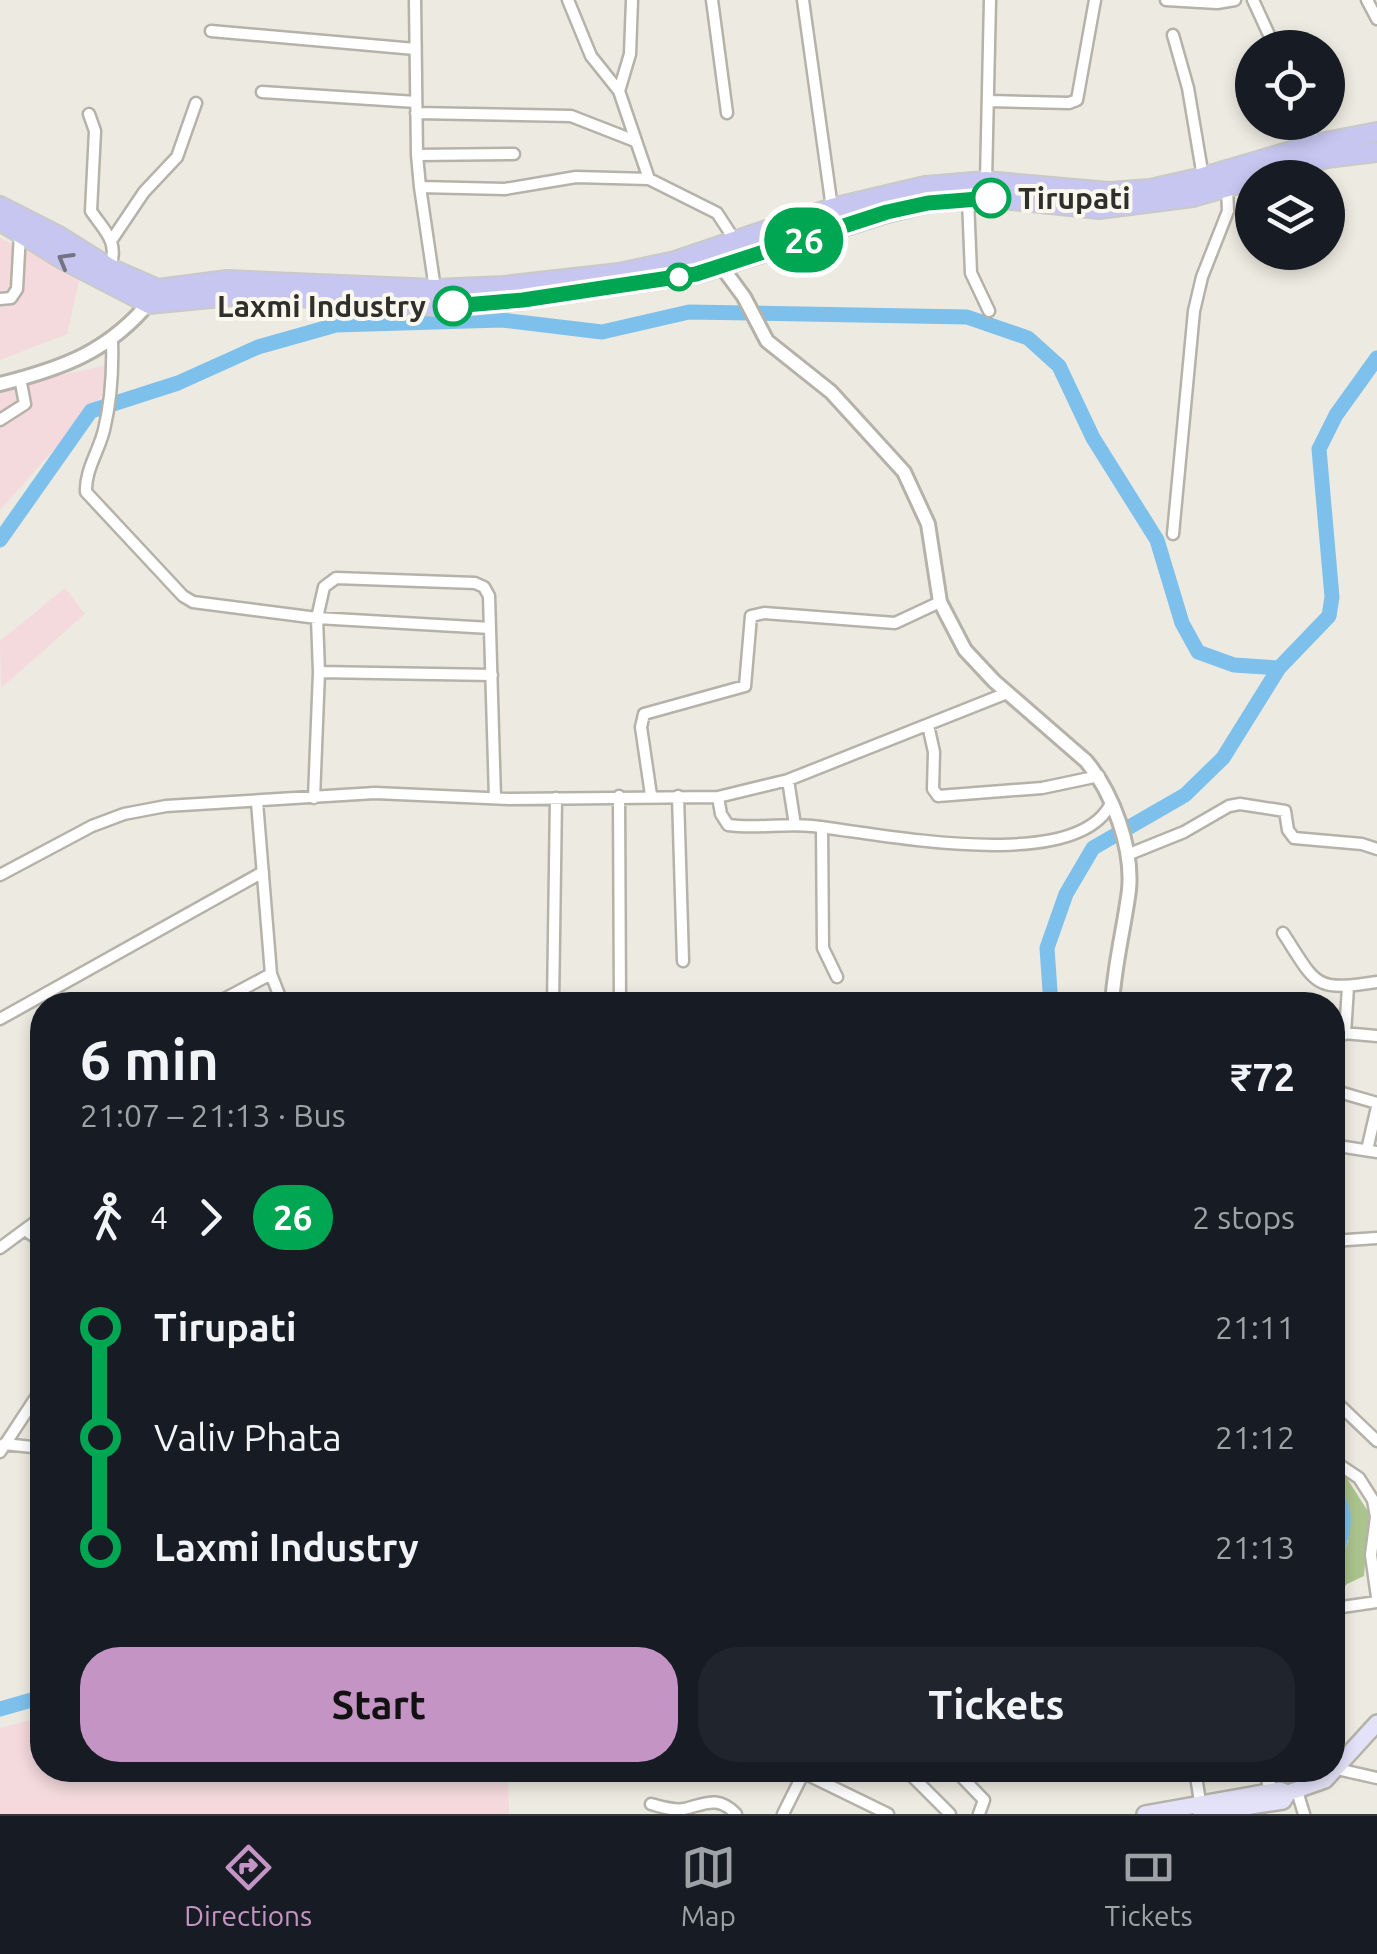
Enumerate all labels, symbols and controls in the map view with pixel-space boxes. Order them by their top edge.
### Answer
map controls [1235,30,1345,270]
button: locate [1235,30,1345,140]
button: layers [1235,160,1345,270]
marker: Tirupati [972,179,1010,217]
place label: Tirupati [1018,181,1131,215]
line badge: 26 [759,208,849,272]
text: 26 [784,220,824,260]
one-way arrow [57,252,75,272]
unlabelled marker [666,264,692,290]
marker: Laxmi Industry [434,287,472,325]
place label: Laxmi Industry [217,289,426,323]
text: 6 min [80,1029,219,1090]
text: ₹72 [1231,1056,1295,1098]
text: 21:07 – 21:13 · Bus [80,1097,346,1133]
icon: walk [80,1190,135,1245]
icon: forward [183,1190,238,1245]
text: 26 [273,1197,313,1237]
text: 4 [150,1199,168,1235]
text: 2 stops [1192,1199,1295,1235]
text: Tirupati [154,1306,297,1348]
text: 21:11 [1215,1309,1295,1345]
text: Valiv Phata [154,1416,342,1458]
text: 21:12 [1215,1419,1295,1455]
text: Laxmi Industry [154,1526,419,1568]
text: 21:13 [1215,1529,1295,1565]
button: Start [80,1647,678,1762]
button: Tickets [698,1647,1295,1762]
tab: Directions [184,1840,312,1931]
tab: Map [681,1840,736,1931]
tab: Tickets [1104,1840,1193,1931]

